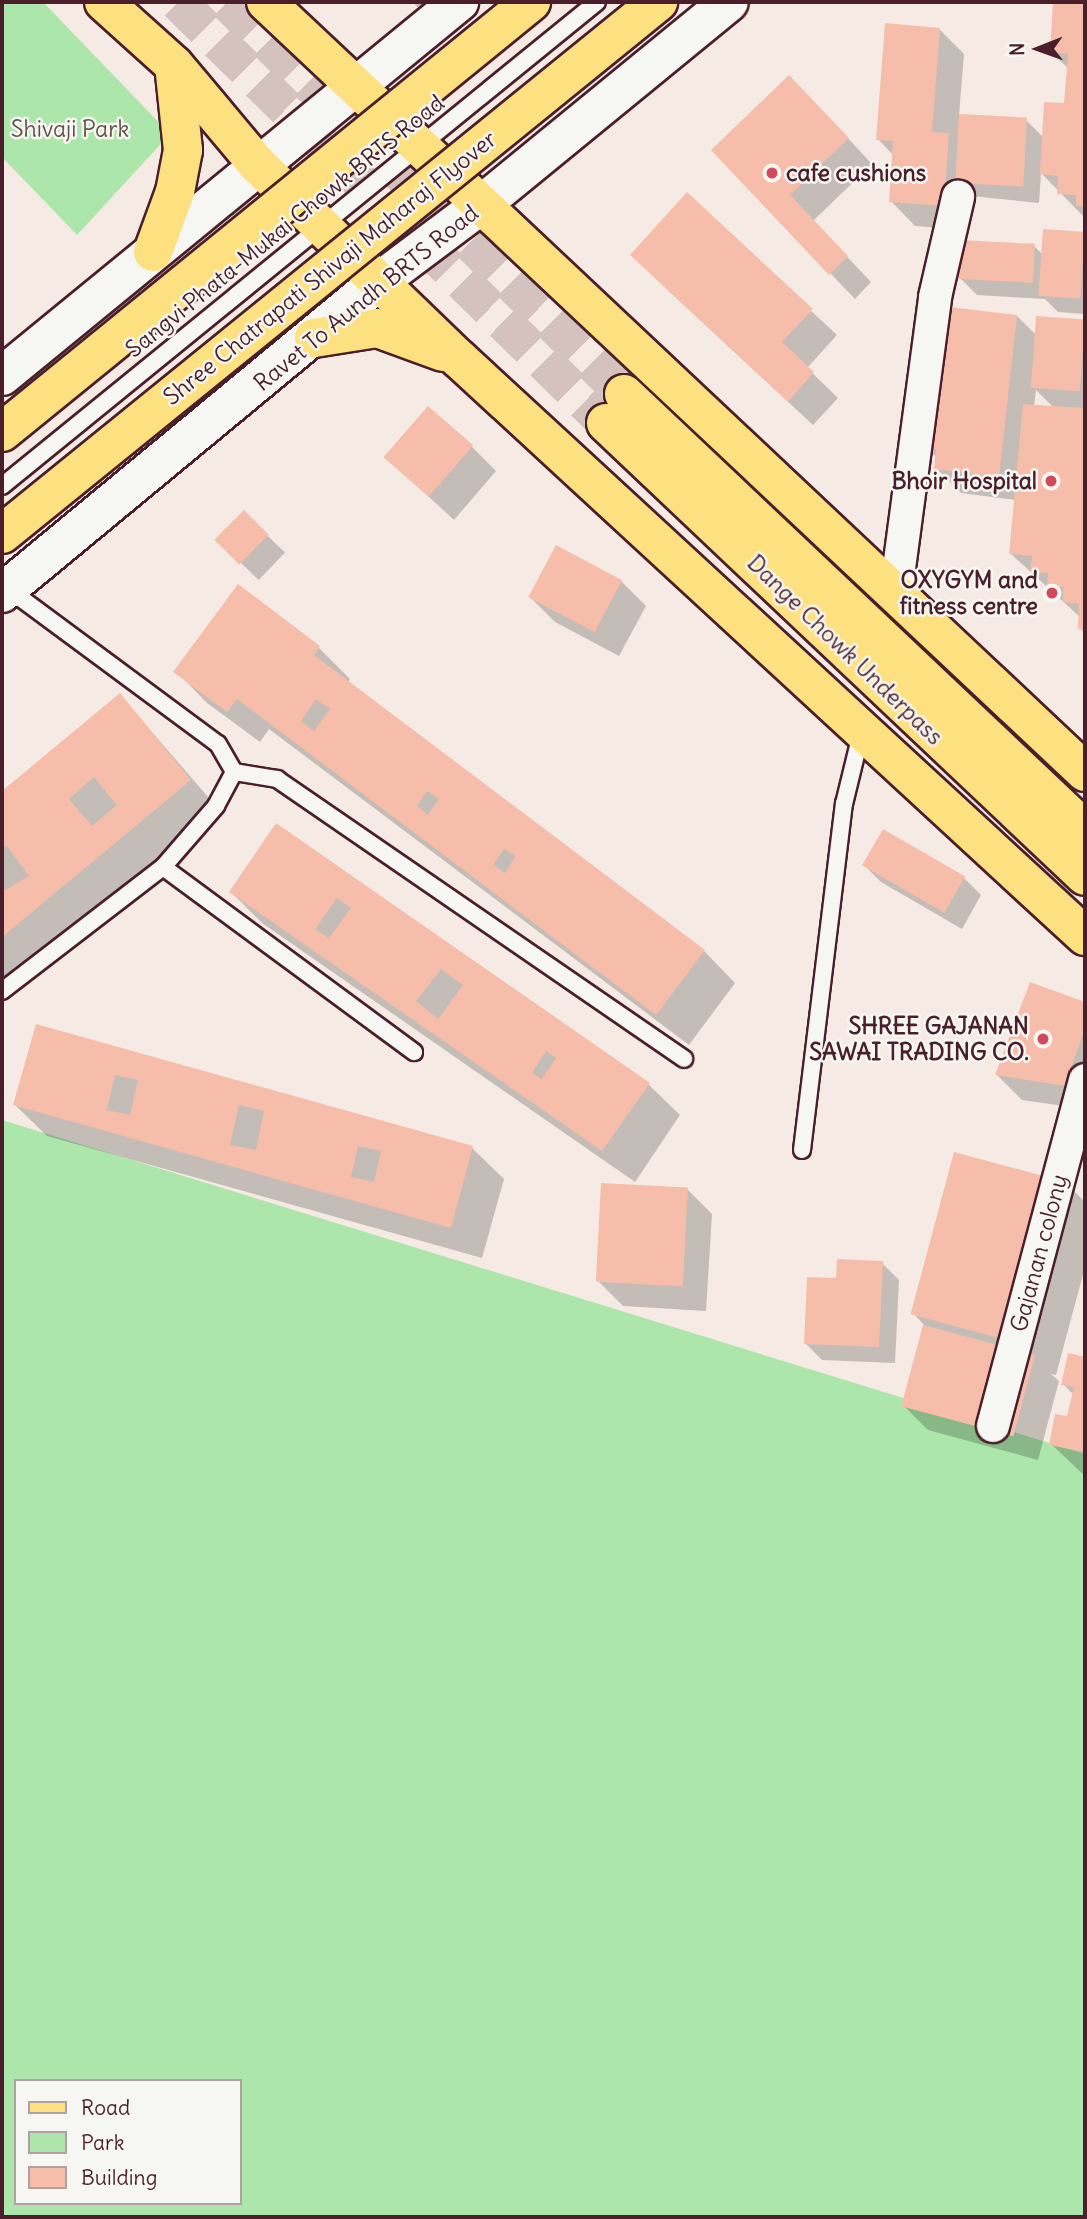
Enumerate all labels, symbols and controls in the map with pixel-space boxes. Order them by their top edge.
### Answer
north arrow [1003,14,1073,84]
text: N [1005,43,1029,56]
street label: Sangvi Phata-Mukai Chowk BRTS Road [120,89,450,363]
park label: Shivaji Park [11,115,129,143]
street label: Shree Chatrapati Shivaji Maharaj Flyover [158,125,502,411]
place label: cafe cushions [786,159,926,187]
marker: cafe cushions [764,165,780,181]
street label: Ravet To Aundh BRTS Road [248,199,484,397]
place label: Bhoir Hospital [892,467,1037,495]
marker: Bhoir Hospital [1043,473,1059,489]
street label: Dange Chowk Underpass [741,549,949,751]
place label: OXYGYM and fitness centre [900,566,1038,620]
marker: OXYGYM and fitness centre [1044,585,1060,601]
place label: SHREE GAJANAN SAWAI TRADING CO. [809,1012,1029,1066]
marker: SHREE GAJANAN SAWAI TRADING CO. [1035,1031,1051,1047]
street label: Gajanan colony [1005,1171,1073,1335]
legend [14,2079,242,2205]
text: Road [81,2094,130,2121]
text: Park [81,2129,124,2156]
text: Building [81,2164,157,2191]

